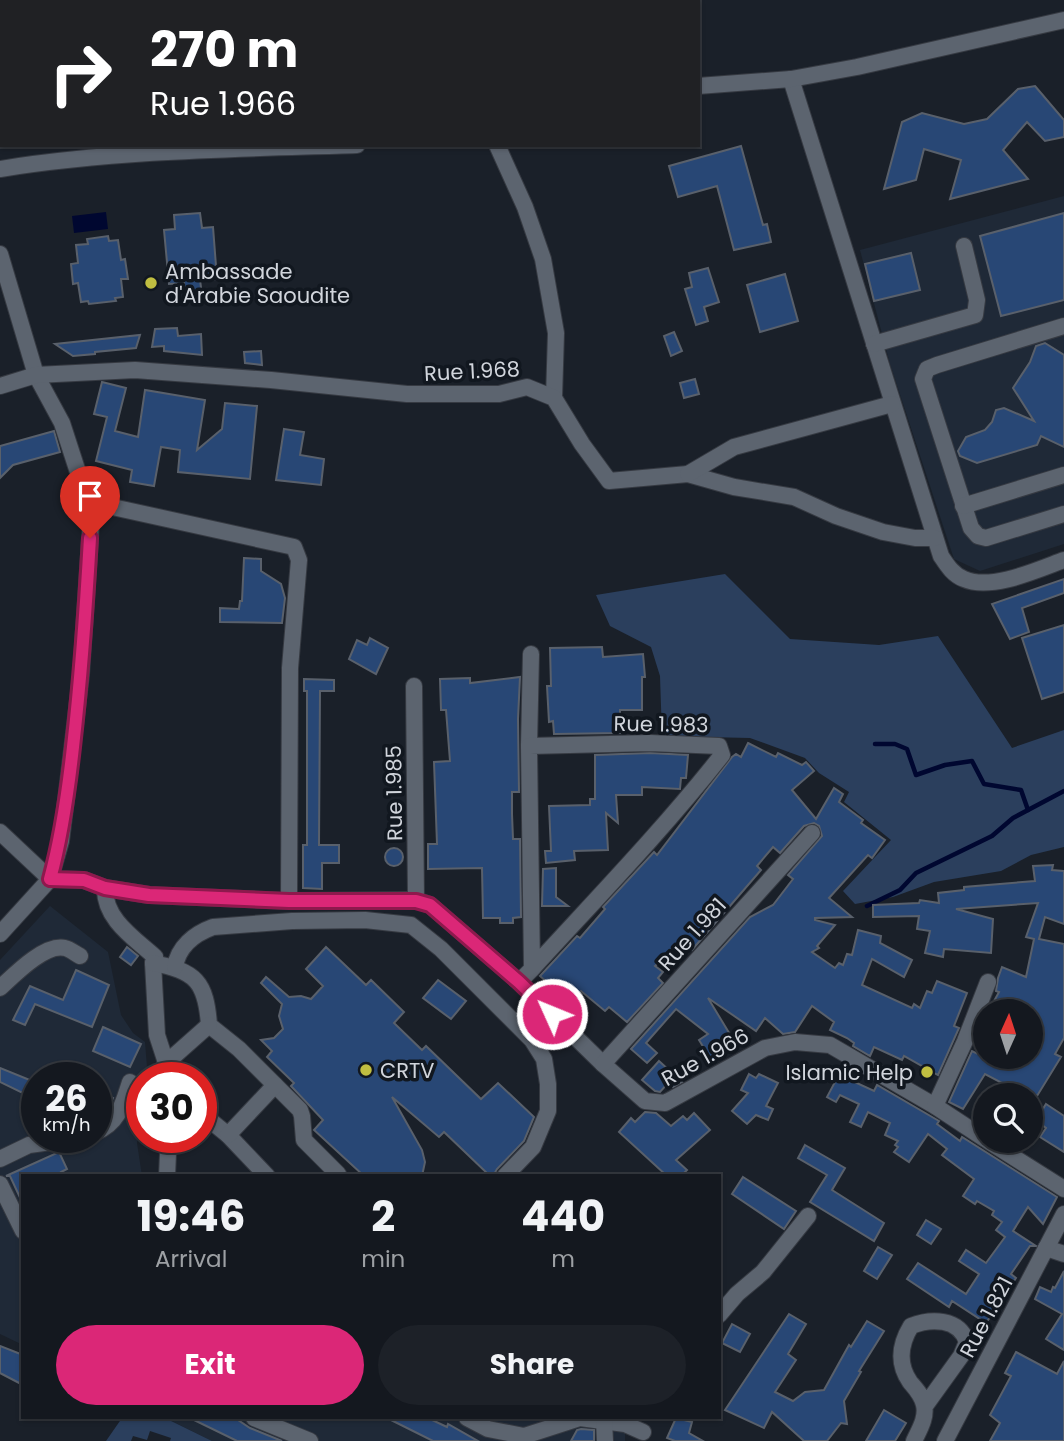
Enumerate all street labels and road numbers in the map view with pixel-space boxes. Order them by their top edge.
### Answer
street label: Rue 1.968 [423,354,521,388]
street label: Rue 1.983 [613,709,709,739]
street label: Rue 1.985 [379,745,409,841]
street label: Rue 1.981 [651,891,733,977]
street label: Rue 1.966 [656,1021,754,1093]
street label: Rue 1.821 [953,1271,1019,1363]

